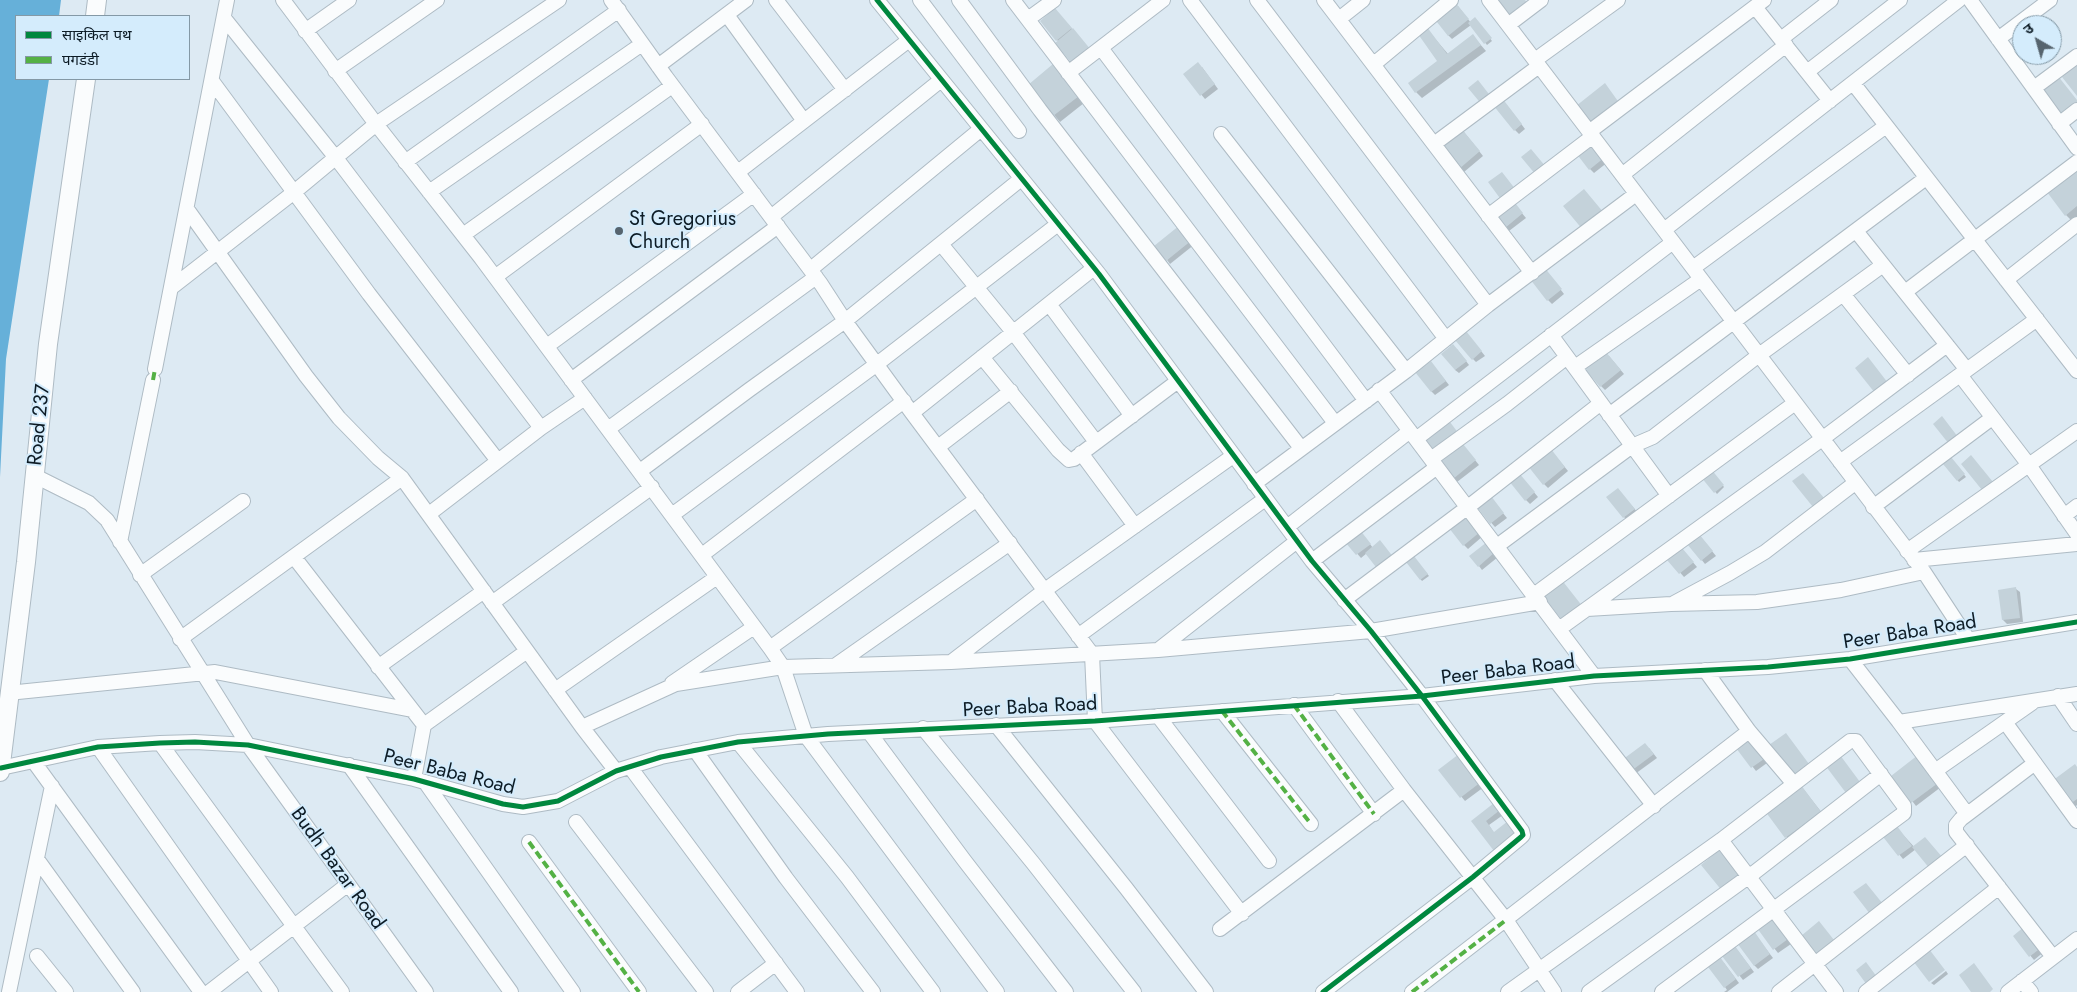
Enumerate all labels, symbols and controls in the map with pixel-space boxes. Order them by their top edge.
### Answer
legend [15,15,190,80]
north arrow [2012,15,2062,65]
text: उ [2019,19,2038,39]
text: साइकिल पथ [62,24,132,46]
text: पगडंडी [62,49,99,71]
place label: St Gregorius Church [629,208,736,255]
marker: St Gregorius Church [613,225,625,237]
street label: Road 237 [24,383,56,467]
street label: Peer Baba Road [1842,611,1978,655]
street label: Peer Baba Road [1440,651,1576,691]
street label: Peer Baba Road [962,692,1098,724]
street label: Peer Baba Road [381,745,517,801]
street label: Budh Bazar Road [285,803,389,935]

